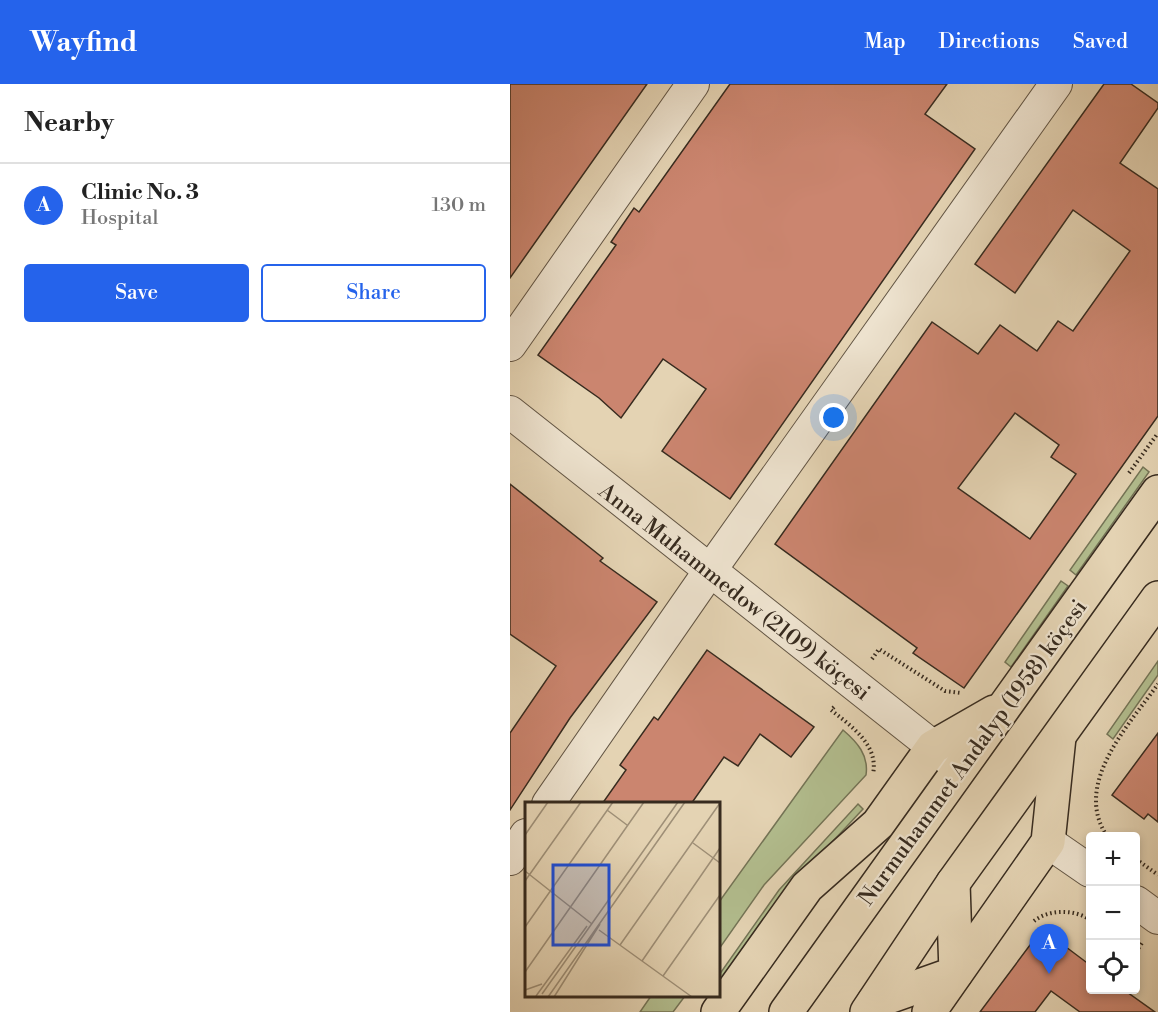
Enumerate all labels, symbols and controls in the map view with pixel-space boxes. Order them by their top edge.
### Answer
text: Wayfind [30,25,138,60]
text: Map [864,29,906,55]
text: Directions [939,29,1040,55]
text: Saved [1073,29,1128,55]
text: Nearby [24,107,114,139]
text: Clinic No. 3 [81,179,199,206]
text: A [36,193,51,218]
text: 130 m [431,193,486,218]
text: Hospital [81,206,158,231]
button: Save [24,264,249,322]
button: Share [261,264,486,322]
your location [819,403,848,432]
street label: Anna Muhammedow (2109) köçesi [592,477,875,707]
street label: Nurmuhammet Andalyp (1958) köçesi [853,595,1093,911]
inset map [525,802,720,997]
map controls [1086,832,1140,994]
button: + [1086,832,1140,886]
button: − [1086,886,1140,940]
pin: A [1030,924,1068,974]
button: locate [1086,940,1140,994]

